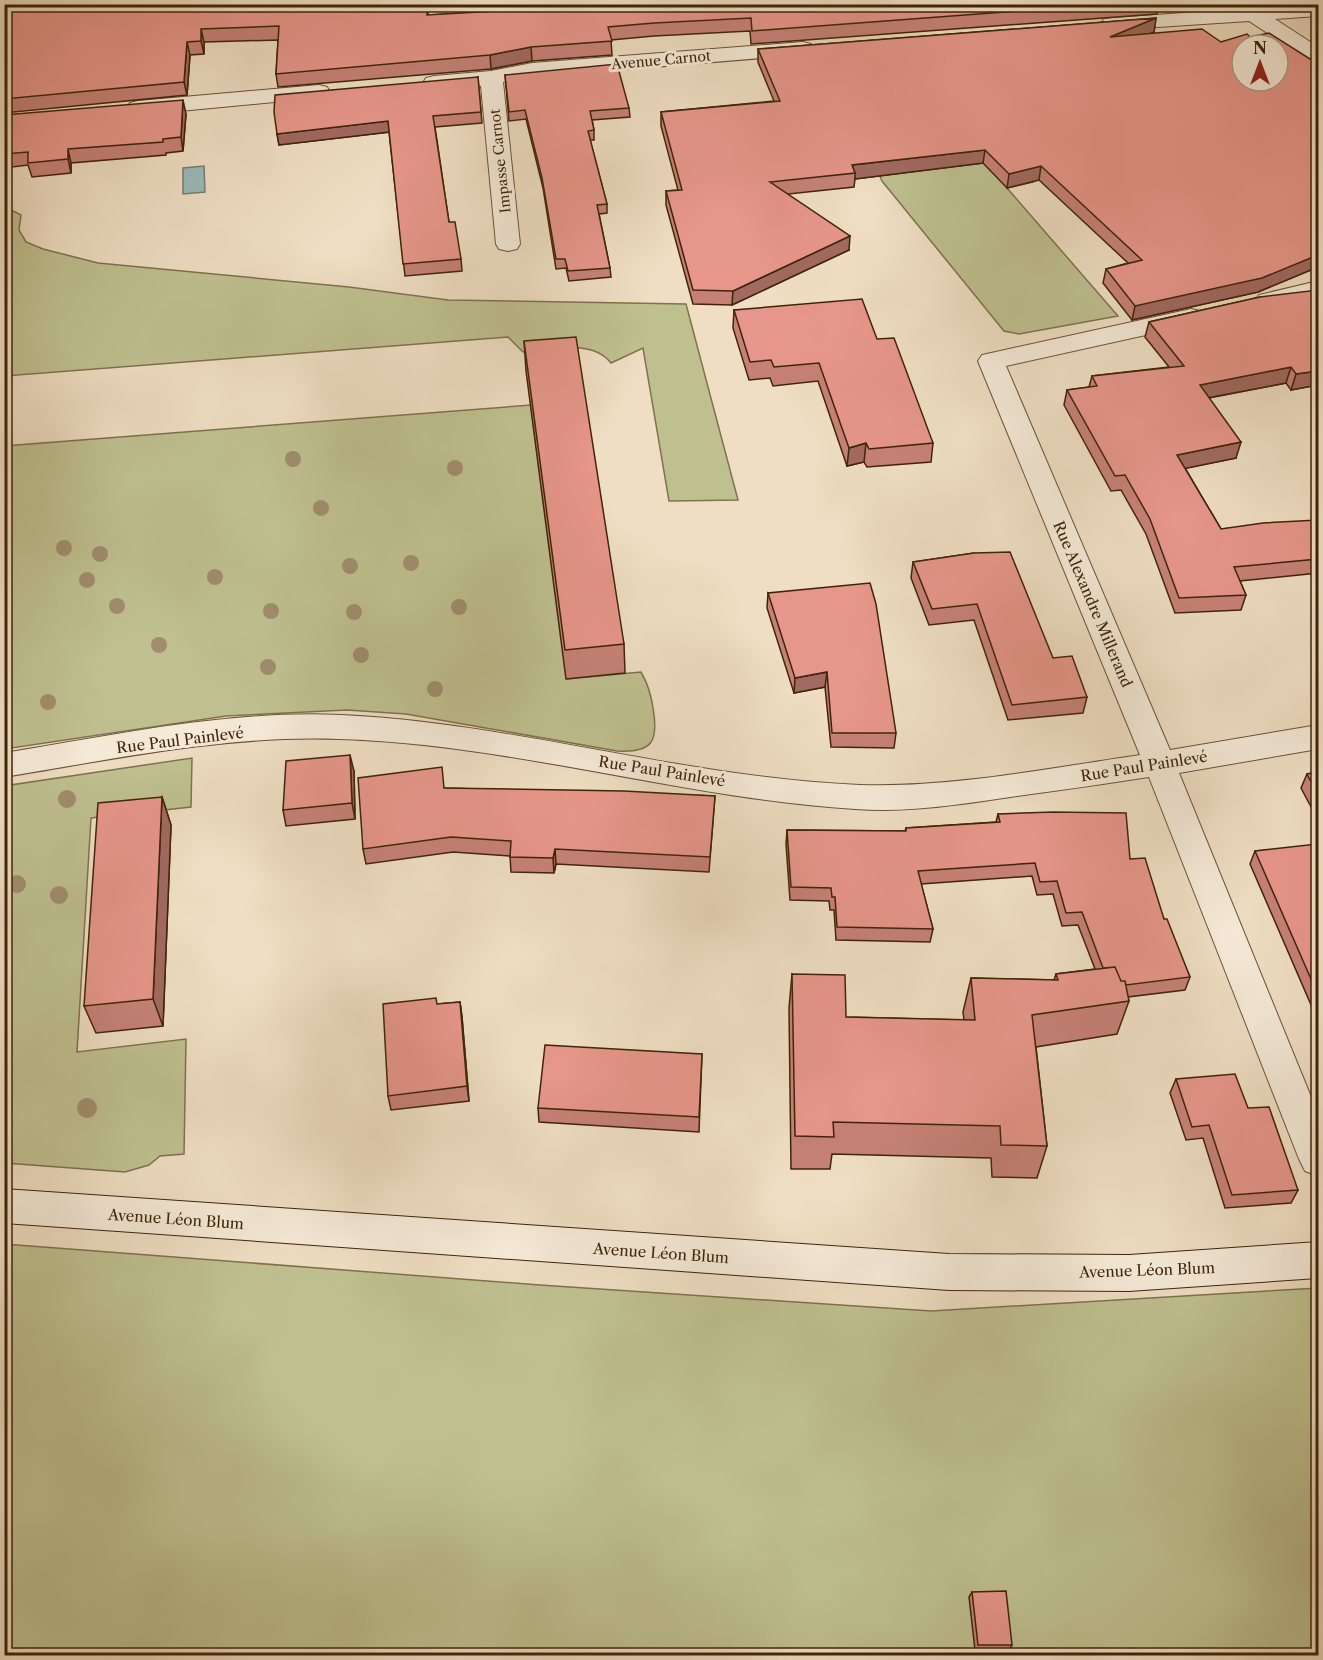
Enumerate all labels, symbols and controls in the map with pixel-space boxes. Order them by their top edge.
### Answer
north arrow [1230,33,1290,93]
text: N [1253,38,1267,58]
street label: Avenue Carnot [609,47,712,73]
street label: Impasse Carnot [486,108,514,214]
street label: Rue Alexandre Millerand [1049,518,1137,690]
street label: Rue Paul Painlevé [115,723,245,757]
street label: Rue Paul Painlevé [1079,747,1209,785]
street label: Rue Paul Painlevé [597,752,727,790]
street label: Avenue Léon Blum [106,1205,245,1233]
street label: Avenue Léon Blum [591,1239,730,1267]
street label: Avenue Léon Blum [1078,1258,1215,1282]

